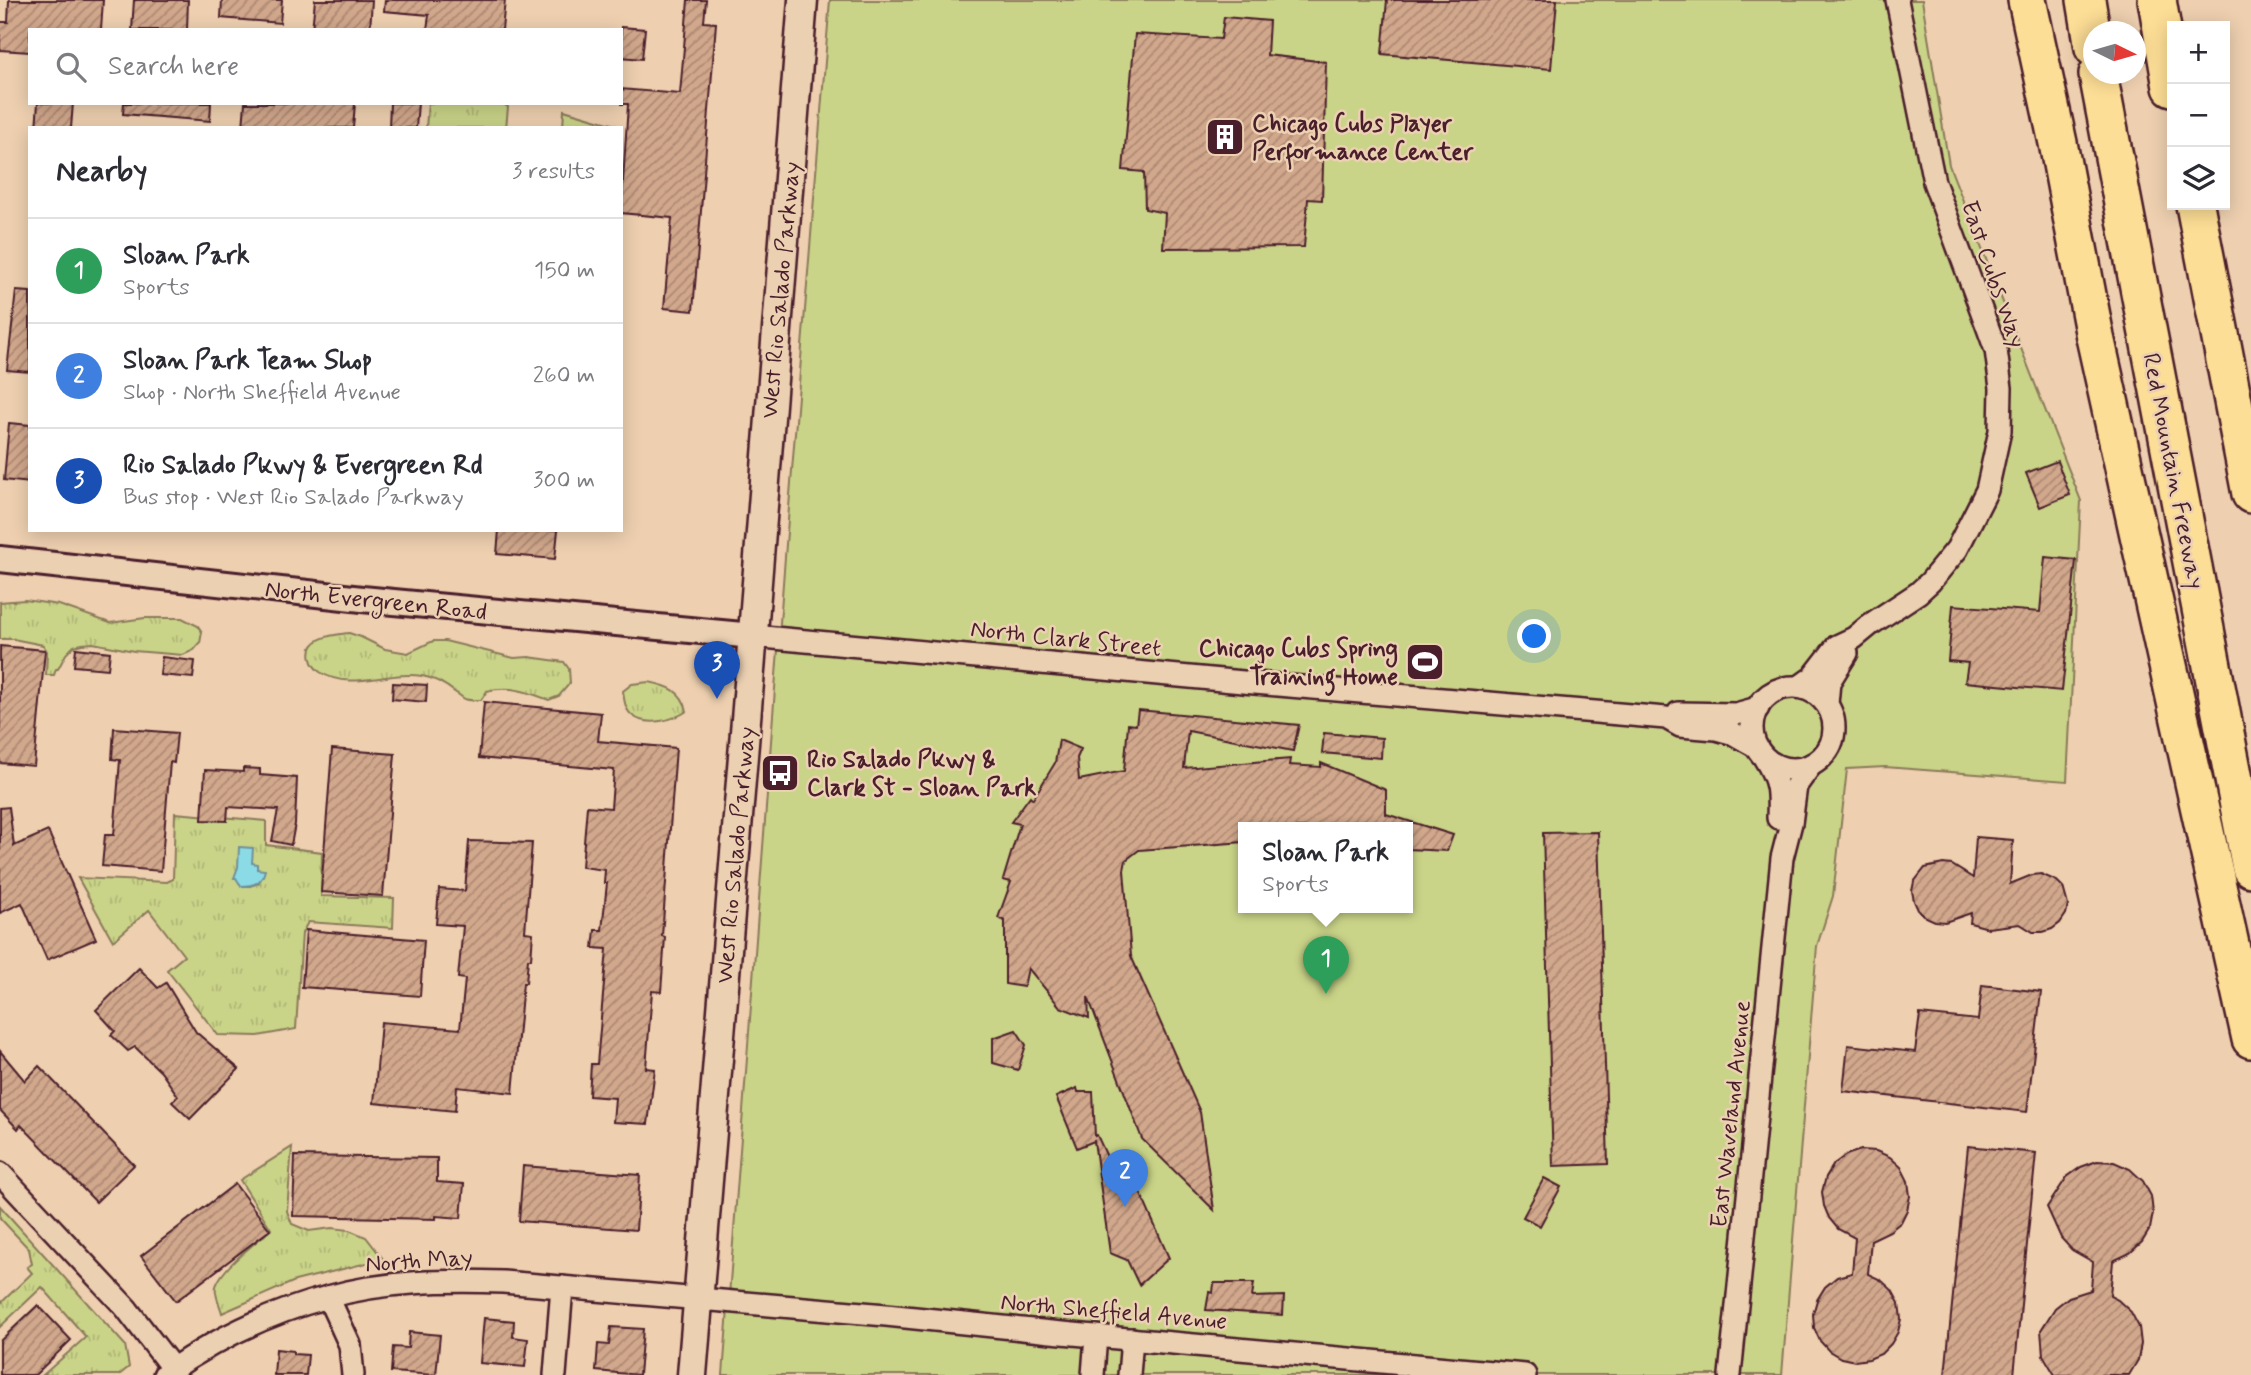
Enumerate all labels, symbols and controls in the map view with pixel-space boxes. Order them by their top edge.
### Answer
north arrow [2083,21,2146,84]
map controls [2167,21,2230,210]
button: + [2167,21,2230,84]
search box [28,28,623,105]
icon: search [52,48,90,86]
text: Search here [108,50,239,84]
button: − [2167,84,2230,147]
place label: Chicago Cubs Player Performance Center [1252,109,1474,170]
building icon: Chicago Cubs Player Performance Center [1204,116,1246,158]
button: layers [2167,147,2230,210]
text: Nearby [56,152,147,191]
text: 3 results [512,157,595,187]
street label: West Rio Salado Parkway [755,160,808,420]
street label: East Cubs Way [1953,197,2032,352]
text: Sloan Park [123,239,250,273]
text: 1 [74,256,84,286]
text: 150 m [534,256,595,286]
text: Sports [123,273,190,303]
text: Sloan Park Team Shop [123,344,372,378]
street label: Red Mountain Freeway [2134,351,2211,592]
text: 2 [73,361,85,391]
text: 260 m [533,361,595,391]
text: Shop · North Sheffield Avenue [123,378,401,408]
text: Rio Salado Pkwy & Evergreen Rd [123,449,483,483]
text: 3 [74,466,84,496]
text: 300 m [533,466,595,496]
text: Bus stop · West Rio Salado Parkway [123,483,464,513]
street label: North Evergreen Road [263,574,488,631]
street label: North Clark Street [969,614,1163,665]
your location [1517,619,1551,653]
place label: Chicago Cubs Spring Training Home [1199,634,1398,696]
pin: 3 [694,641,740,699]
sports icon: Chicago Cubs Spring Training Home [1404,641,1446,683]
street label: West Rio Salado Parkway [710,725,763,985]
place label: Rio Salado Pkwy & Clark St - Sloan Park [807,745,1036,804]
bus stop icon: Rio Salado Pkwy & Clark St - Sloan Park [759,752,801,794]
popup [1238,822,1413,913]
text: Sloan Park [1262,836,1389,870]
text: Sports [1262,870,1329,900]
pin: 1 [1303,936,1349,994]
street label: East Waveland Avenue [1704,999,1759,1230]
pin: 2 [1102,1149,1148,1207]
street label: North May [364,1242,474,1281]
street label: North Sheffield Avenue [999,1287,1229,1338]

